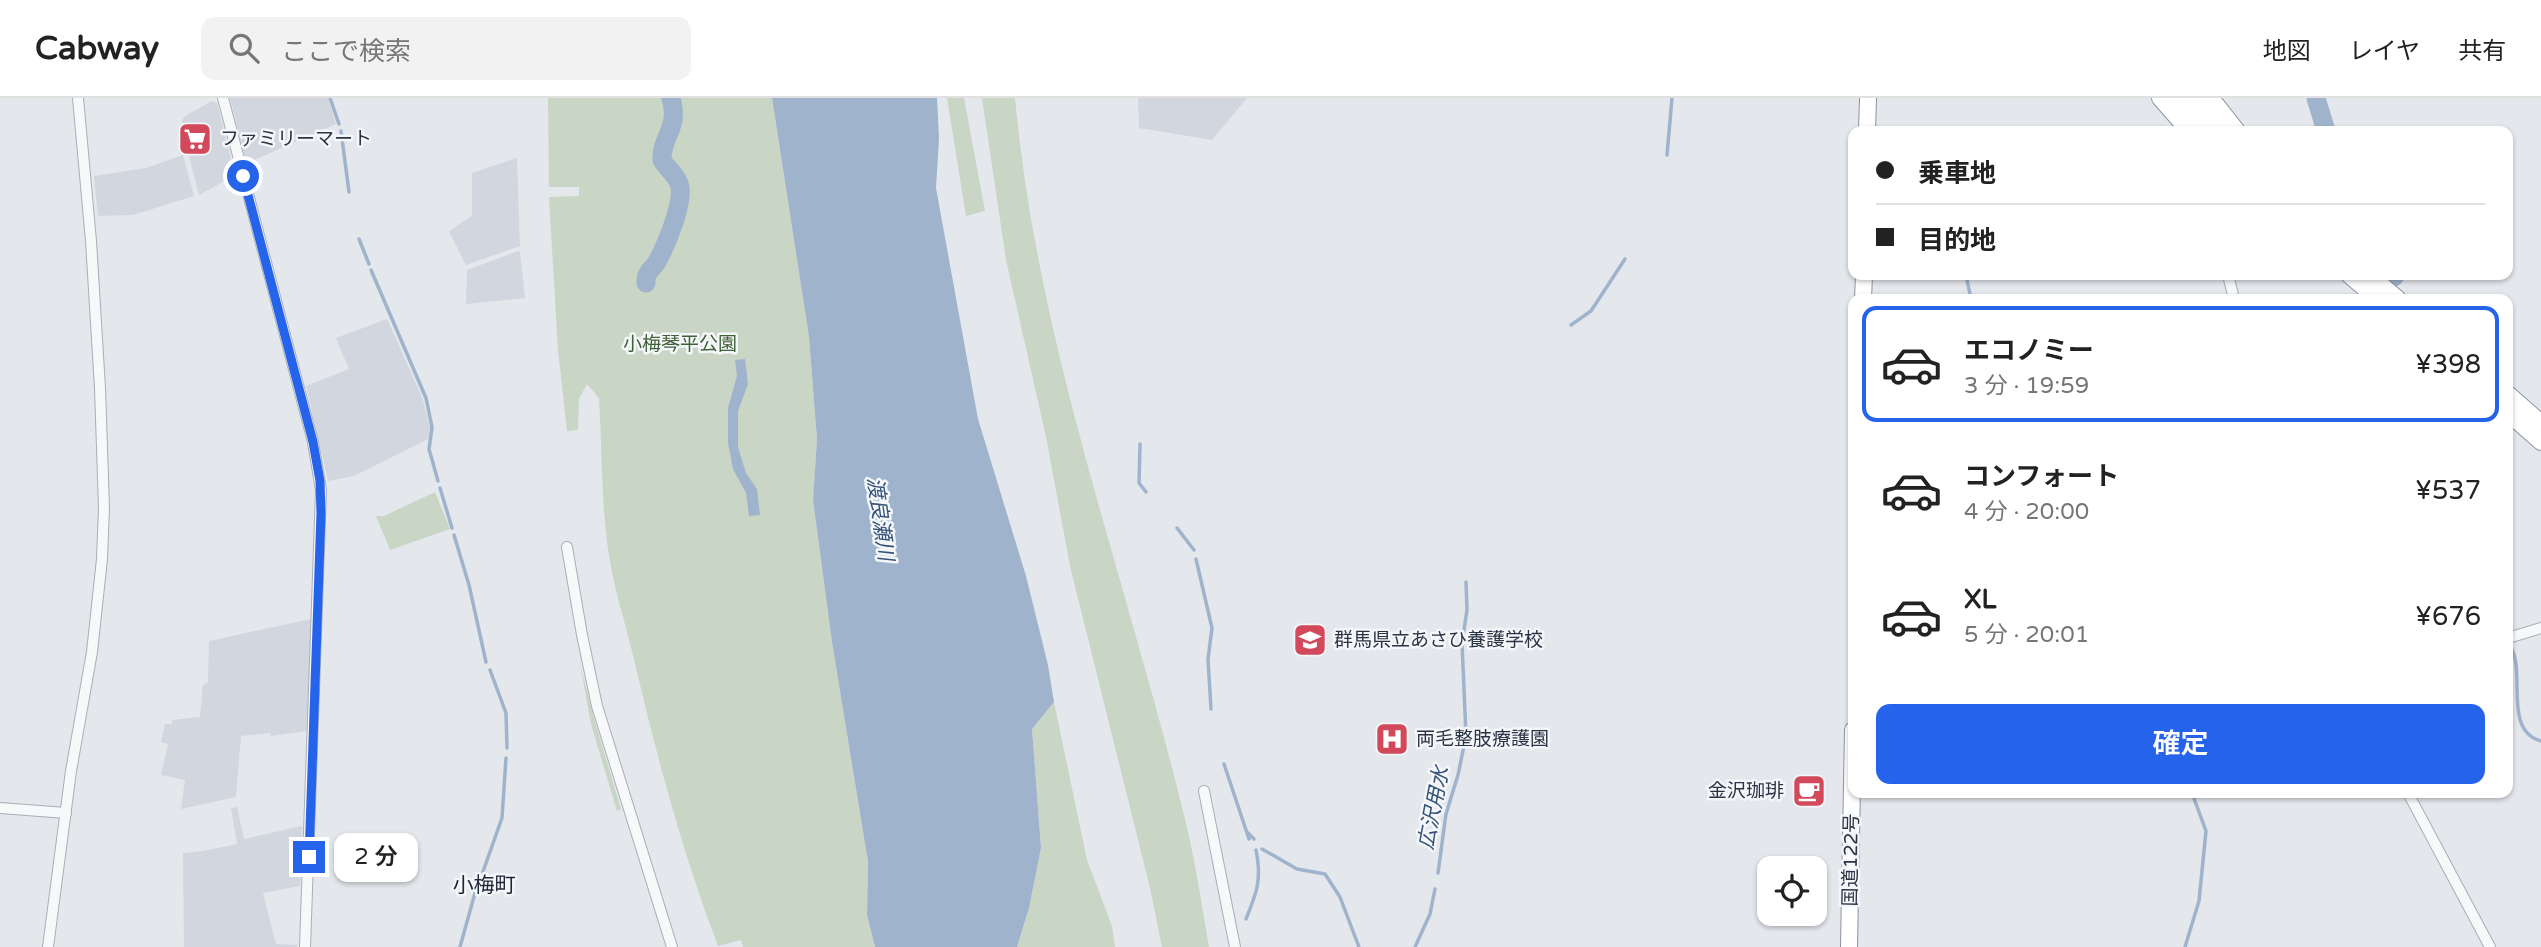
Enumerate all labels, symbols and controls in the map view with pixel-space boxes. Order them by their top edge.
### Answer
search box [201,17,691,80]
text: Cabway [35,29,159,68]
icon: search [225,29,263,67]
text: ここで検索 [281,36,411,67]
text: 地図 [2263,37,2311,66]
text: レイヤ [2349,37,2420,66]
text: 共有 [2458,37,2506,66]
supermarket icon: ファミリーマート [176,120,214,158]
place label: ファミリーマート [220,128,372,150]
text: 乗車地 [1918,158,1996,189]
route start [227,160,259,192]
text: 目的地 [1918,225,1996,256]
park label: 小梅琴平公園 [623,333,737,355]
icon: car [1880,333,1943,396]
text: エコノミー [1964,335,2094,366]
text: ¥398 [2415,349,2481,380]
text: 3 分 · 19:59 [1964,372,2089,400]
icon: car [1880,459,1943,522]
text: コンフォート [1964,461,2119,492]
text: ¥537 [2415,475,2481,506]
water label: 渡良瀬川 [862,476,899,564]
text: 4 分 · 20:00 [1964,498,2089,526]
text: XL [1964,584,1996,615]
icon: car [1880,585,1943,648]
text: ¥676 [2415,601,2481,632]
school or university icon: 群馬県立あさひ養護学校 [1291,621,1329,659]
text: 5 分 · 20:01 [1964,621,2089,649]
place label: 群馬県立あさひ養護学校 [1334,629,1543,651]
button: 確定 [1876,704,2485,784]
hospital icon: 両毛整肢療護園 [1373,720,1411,758]
place label: 両毛整肢療護園 [1416,728,1549,750]
water label: 広沢用水 [1414,762,1455,852]
cafe icon: 金沢珈琲 [1790,772,1828,810]
place label: 金沢珈琲 [1708,780,1784,802]
street label: 国道122号 [1839,813,1863,907]
callout: 2 分 [334,832,418,882]
route end [293,841,325,873]
text: 2 分 [354,843,398,871]
map controls [1757,856,1827,926]
button: locate [1757,856,1827,926]
district label: 小梅町 [453,873,516,898]

